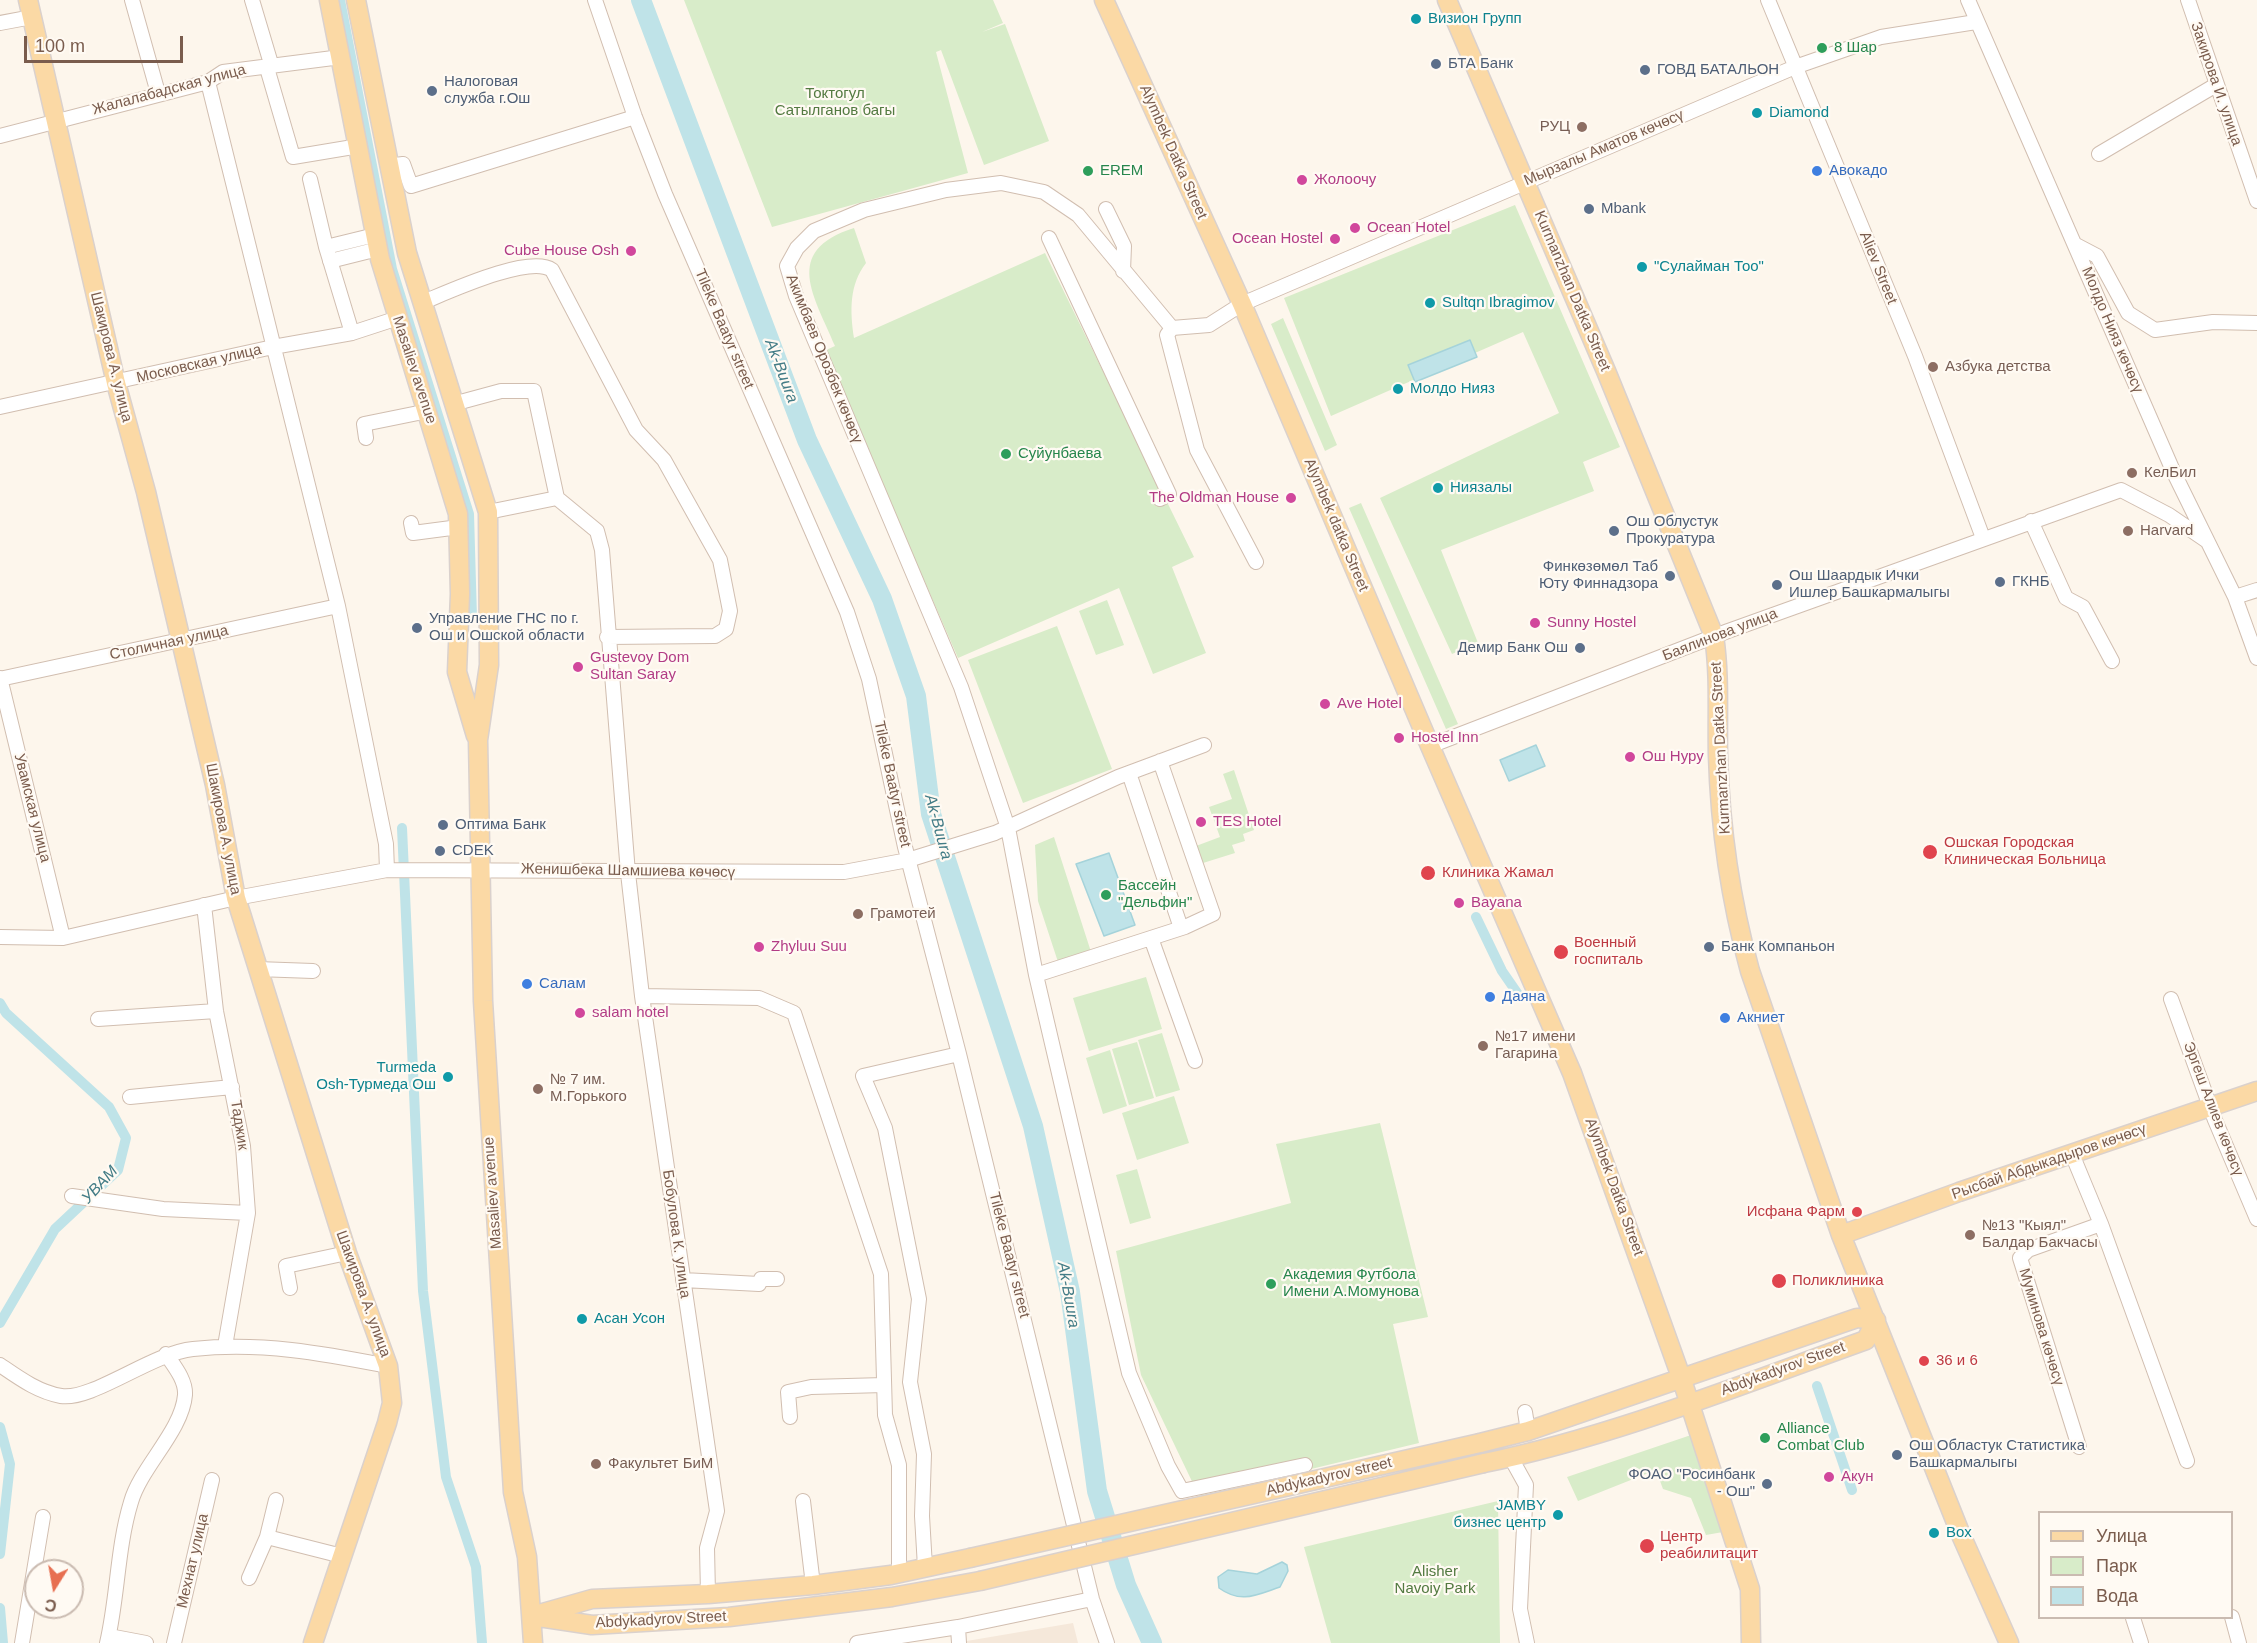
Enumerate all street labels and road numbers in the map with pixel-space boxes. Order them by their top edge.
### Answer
street label: Закирова И. улица [2186,20,2246,148]
street label: Жалалабадская улица [90,61,248,119]
street label: Alymbek Datka Street [1135,82,1211,222]
street label: Мырзалы Аматов көчөсү [1521,106,1687,190]
street label: Kurmanzhan Datka Street [1530,208,1614,374]
street label: Aliev Street [1855,229,1901,307]
street label: Молдо Нияз көчөсү [2077,264,2147,396]
street label: Tileke Baatyr street [691,266,757,392]
street label: Акимбаев Орозбек көчөсү [782,272,866,446]
street label: Шакирова А. улица [86,290,136,424]
street label: Masaliev avenue [388,314,440,426]
street label: Московская улица [135,341,263,387]
street label: Alymbek datka Street [1300,456,1372,594]
street label: Баялинова улица [1660,605,1780,665]
street label: Столичная улица [108,622,230,664]
street label: Kurmanzhan Datka Street [1707,661,1735,835]
street label: Tileke Baatyr street [870,719,914,849]
street label: Увамская улица [10,752,54,864]
street label: Шакирова А. улица [201,762,245,896]
street label: Женишбека Шамшиева көчөсү [521,860,735,882]
street label: Эргеш Алиев көчөсү [2179,1039,2247,1179]
street label: Таджик [226,1099,252,1151]
street label: Alymbek Datka Street [1581,1116,1647,1258]
street label: Рысбай Абдыкадыров көчөсү [1949,1120,2149,1204]
street label: Masaliev avenue [480,1136,506,1250]
street label: Бобулова К. улица [658,1169,694,1299]
street label: Tileke Baatyr street [985,1190,1033,1320]
street label: Шакирова А. улица [332,1228,394,1360]
street label: Муминова көчөсү [2015,1266,2067,1388]
street label: Abdykadyrov Street [1718,1338,1848,1400]
street label: Abdykadyrov street [1264,1454,1394,1500]
street label: Мехнат улица [173,1512,213,1610]
street label: Abdykadyrov Street [595,1608,727,1632]

